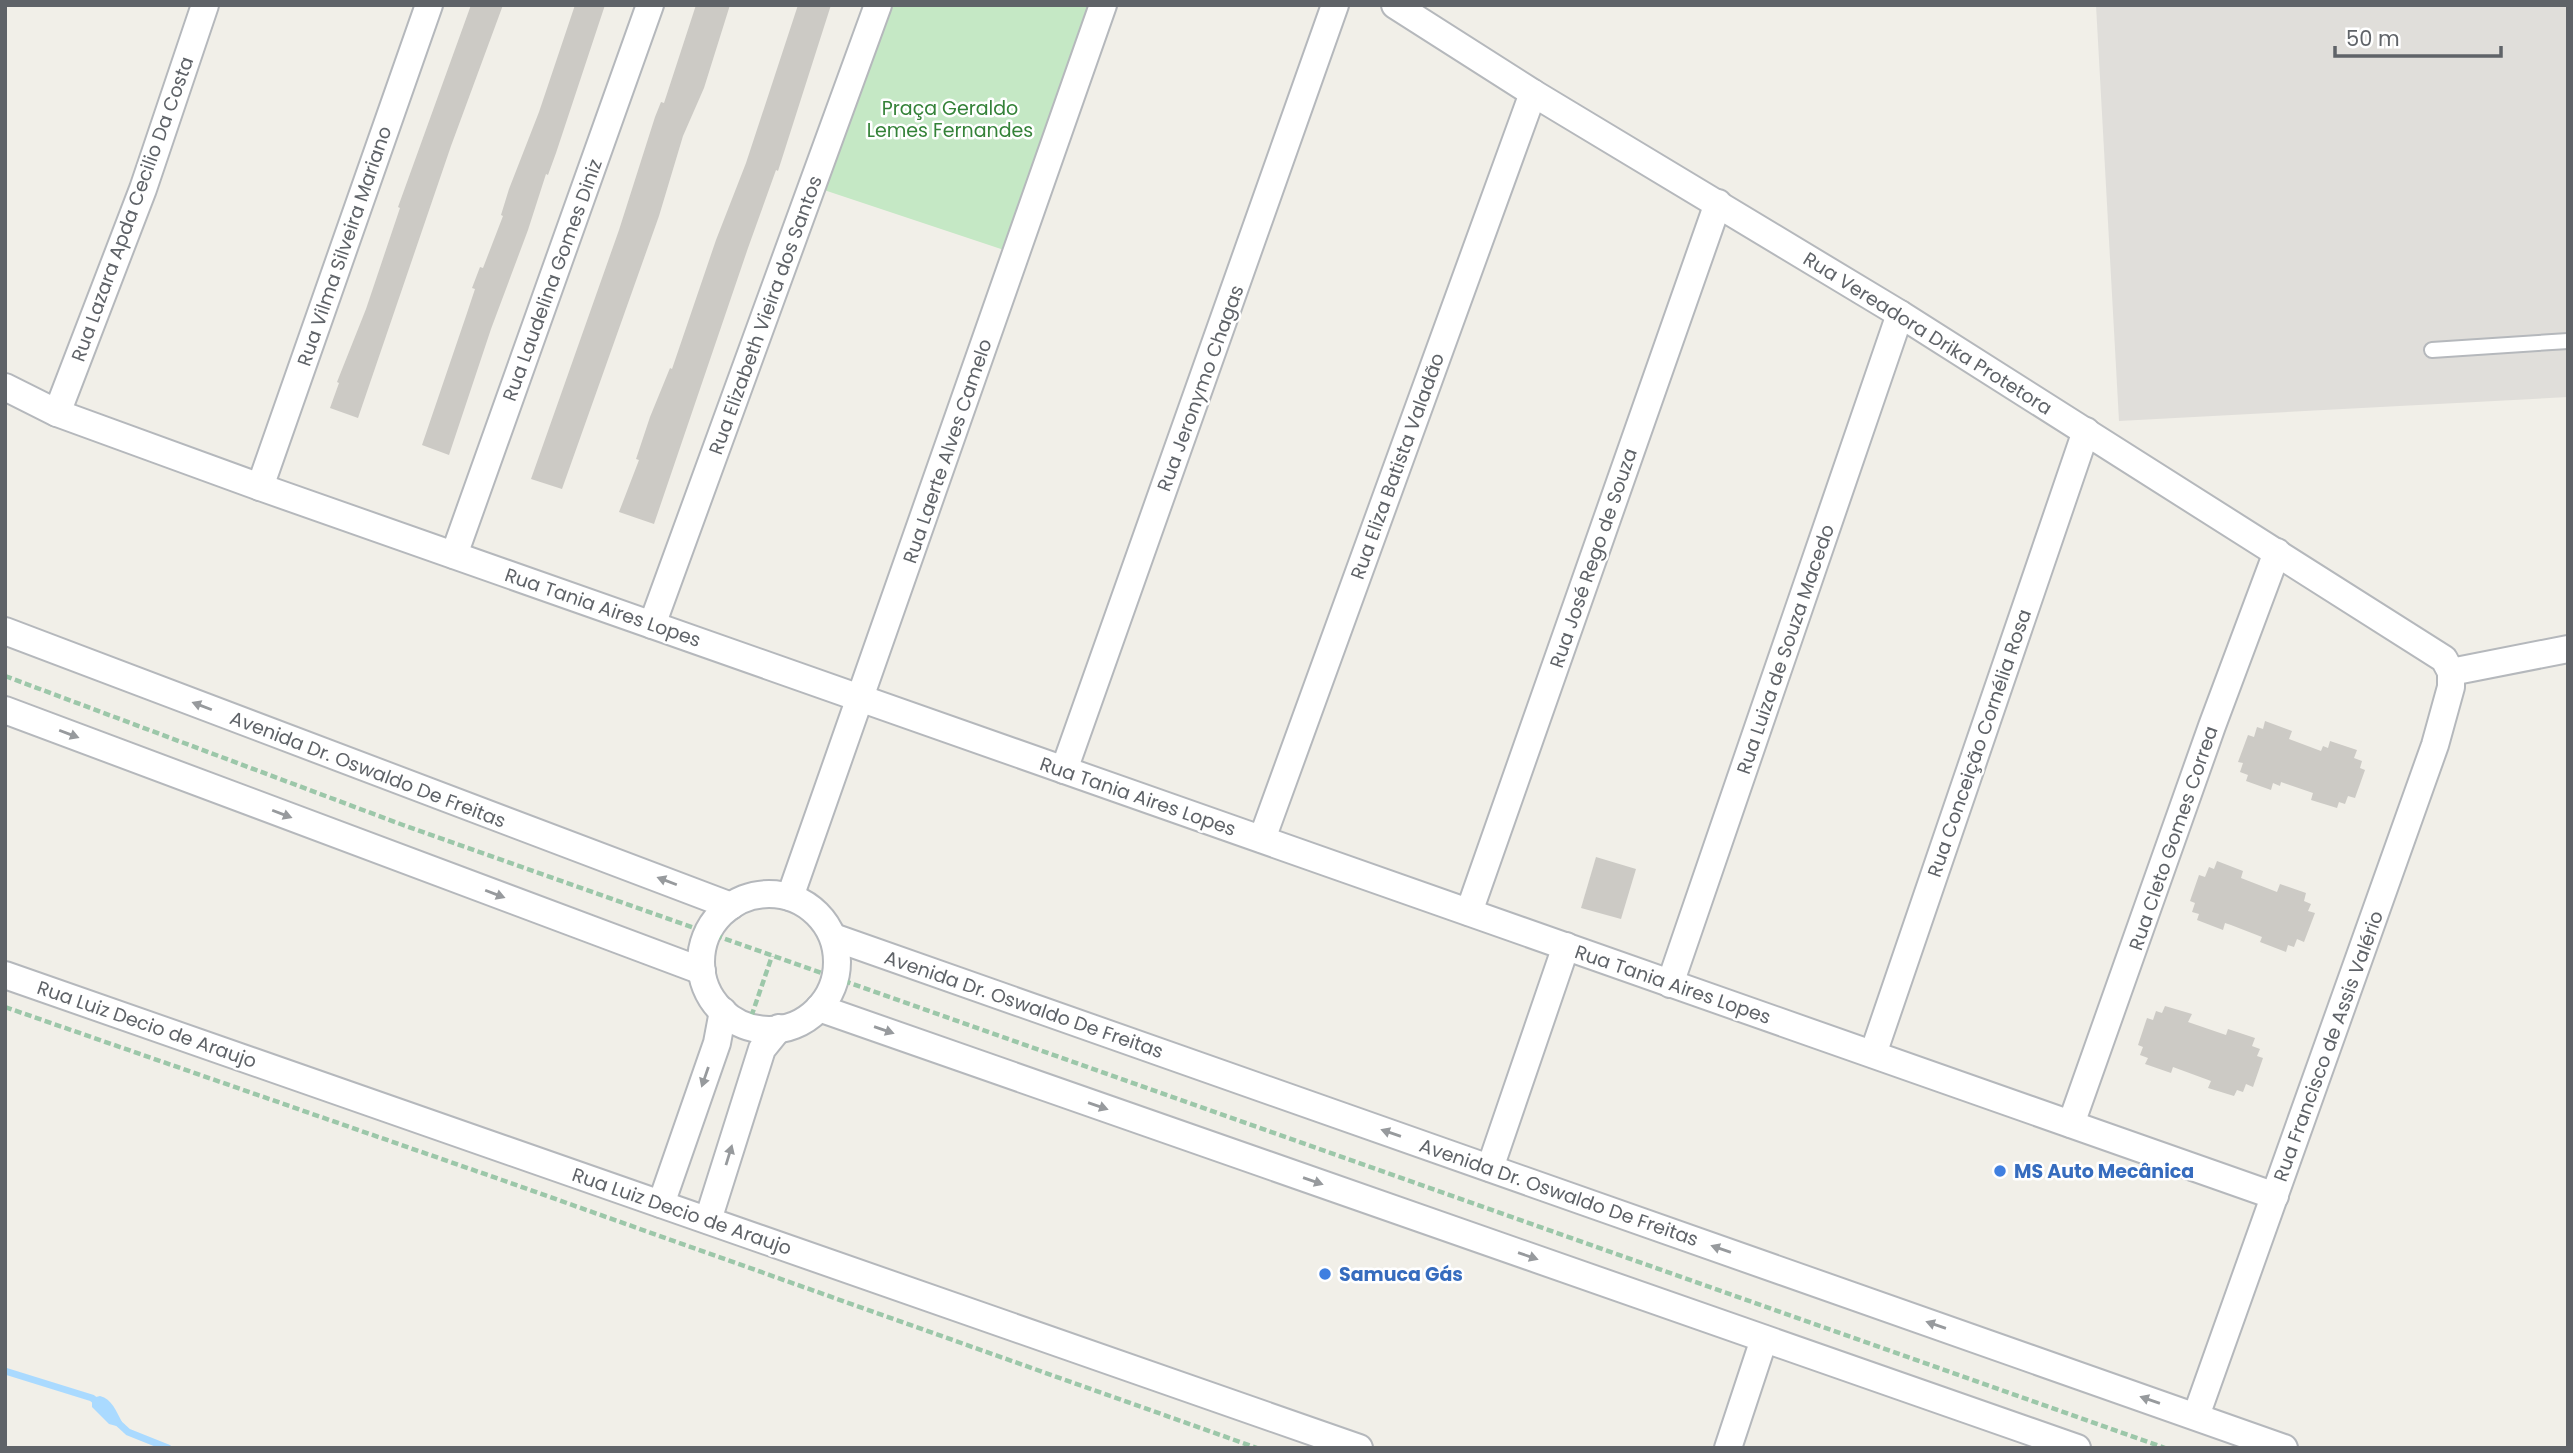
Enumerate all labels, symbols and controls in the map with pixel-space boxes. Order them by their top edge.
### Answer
scale bar [2335,14,2501,58]
text: 50 m [2346,24,2400,53]
street label: Rua Lazara Apda Cecilio Da Costa [65,53,200,365]
park label: Praça Geraldo Lemes Fernandes [867,95,1033,144]
street label: Rua Vilma Silveira Mariano [291,123,398,370]
street label: Rua Laudelina Gomes Diniz [496,155,609,405]
street label: Rua Elizabeth Vieira dos Santos [702,172,829,458]
street label: Rua Vereadora Drika Protetora [1798,245,2057,421]
street label: Rua Jeronymo Chagas [1151,281,1250,495]
street label: Rua Laerte Alves Camelo [896,335,999,567]
street label: Rua Eliza Batista Valadão [1344,349,1451,583]
street label: Rua José Rego de Souza [1543,445,1644,672]
street label: Rua Luiza de Souza Macedo [1730,521,1841,778]
street label: Rua Tania Aires Lopes [501,561,705,654]
street label: Rua Conceição Cornélia Rosa [1921,606,2038,881]
one-way arrow [192,700,213,711]
street label: Avenida Dr. Oswaldo De Freitas [226,704,510,835]
street label: Rua Cleto Gomes Correa [2122,722,2225,954]
one-way arrow [59,728,80,739]
street label: Rua Tania Aires Lopes [1036,750,1240,843]
one-way arrow [272,808,293,819]
one-way arrow [657,876,678,887]
one-way arrow [485,888,506,899]
street label: Rua Francisco de Assis Valério [2267,907,2390,1185]
street label: Rua Tania Aires Lopes [1571,938,1775,1031]
street label: Avenida Dr. Oswaldo De Freitas [881,944,1167,1065]
street label: Rua Luiz Decio de Araujo [33,974,260,1075]
one-way arrow [873,1025,894,1036]
one-way arrow [699,1066,710,1087]
one-way arrow [1088,1101,1109,1112]
one-way arrow [1380,1127,1401,1138]
street label: Avenida Dr. Oswaldo De Freitas [1416,1132,1702,1253]
one-way arrow [724,1145,734,1166]
place label: MS Auto Mecânica [2014,1158,2194,1185]
street label: Rua Luiz Decio de Araujo [568,1161,795,1262]
marker: MS Auto Mecânica [1992,1163,2008,1179]
one-way arrow [1303,1176,1324,1187]
one-way arrow [1711,1243,1732,1254]
one-way arrow [1517,1251,1538,1262]
place label: Samuca Gás [1339,1261,1463,1288]
marker: Samuca Gás [1317,1266,1333,1282]
one-way arrow [1925,1319,1946,1330]
one-way arrow [2140,1395,2161,1406]

